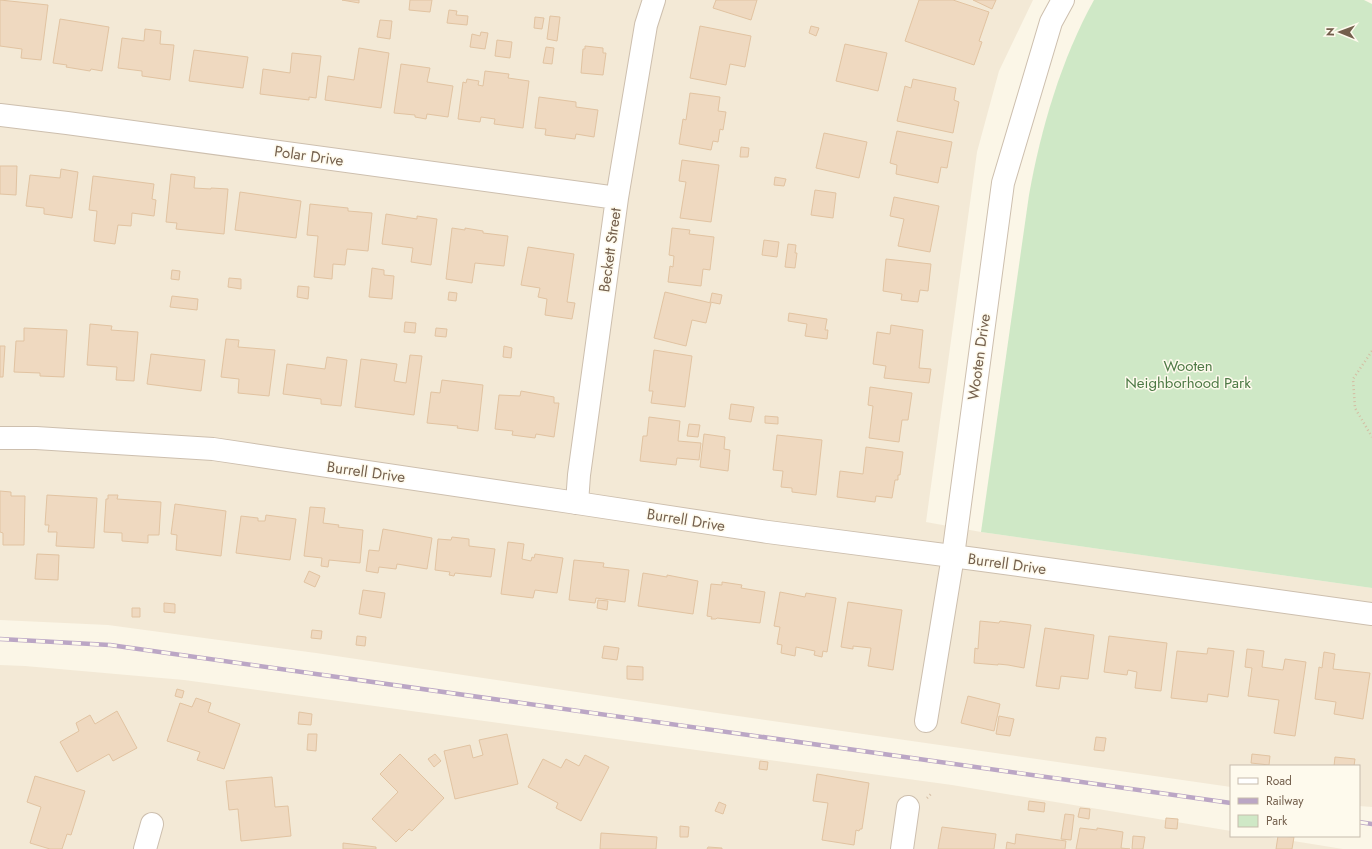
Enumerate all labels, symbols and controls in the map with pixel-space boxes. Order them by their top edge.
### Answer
north arrow [1320,12,1360,52]
text: N [1322,27,1338,36]
street label: Polar Drive [273,140,345,172]
street label: Beckett Street [593,206,627,294]
street label: Wooten Drive [962,312,996,402]
park label: Wooten Neighborhood Park [1125,355,1251,394]
street label: Burrell Drive [325,456,407,488]
street label: Burrell Drive [645,503,727,537]
street label: Burrell Drive [966,548,1048,580]
legend [1230,765,1360,837]
text: Road [1266,772,1292,790]
text: Railway [1266,792,1304,810]
text: Park [1266,812,1288,830]

